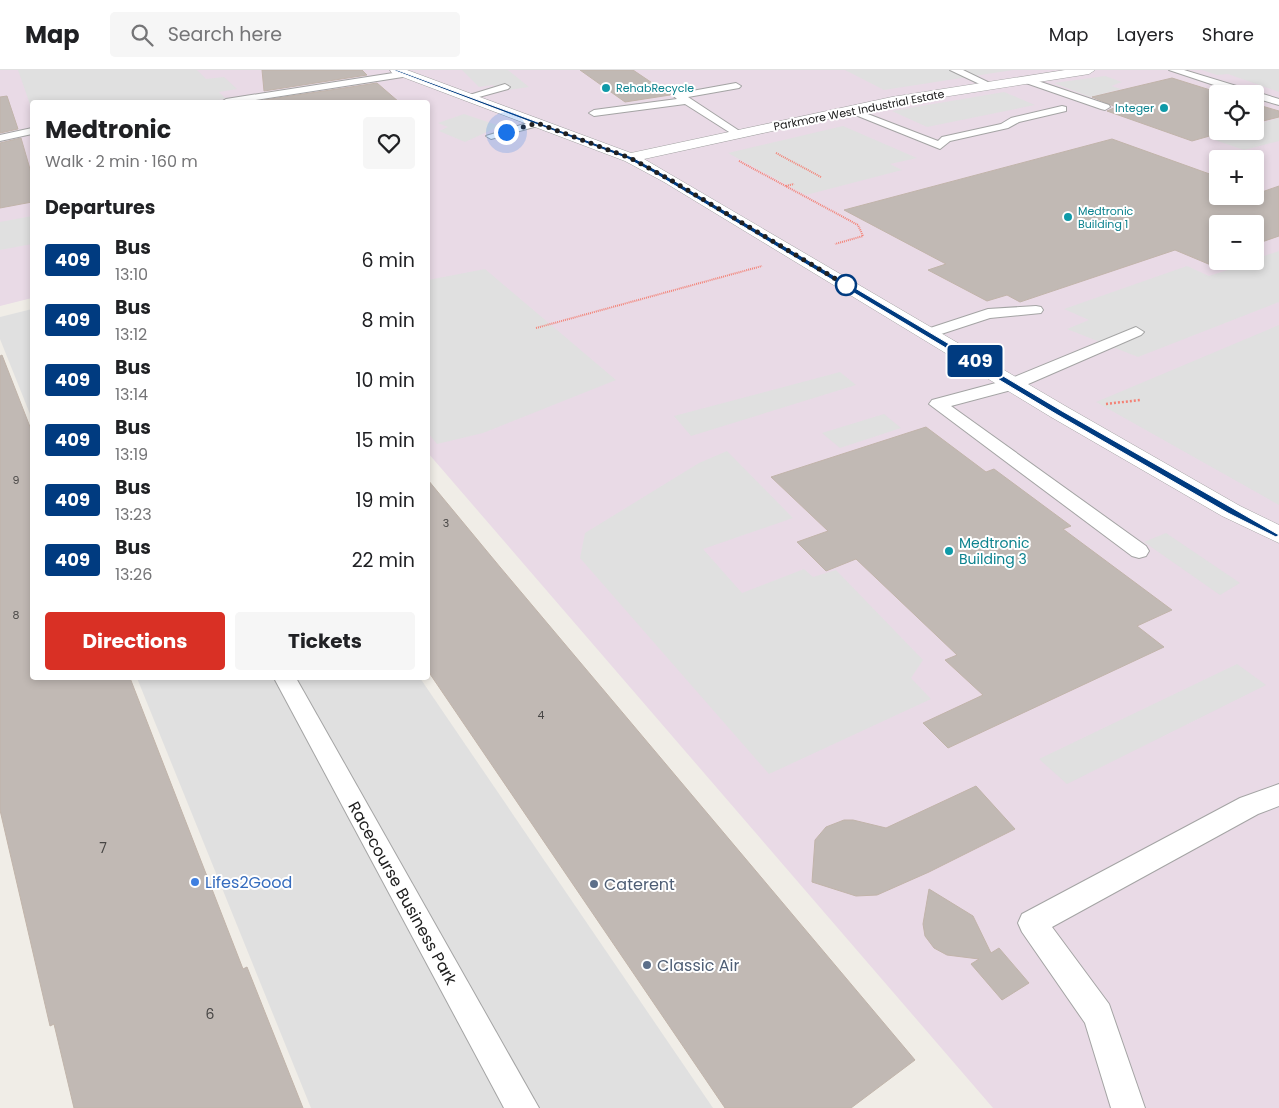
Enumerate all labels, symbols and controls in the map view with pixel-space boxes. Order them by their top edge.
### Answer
search box [110,12,460,57]
text: Map [25,18,80,51]
icon: search [128,21,156,49]
text: Search here [168,21,282,48]
text: Map [1049,22,1089,47]
text: Layers [1117,22,1174,47]
text: Share [1202,22,1254,47]
place label: RehabRecycle [616,80,694,96]
marker: RehabRecycle [600,82,612,94]
map controls [1209,85,1264,270]
button: locate [1209,85,1264,140]
street label: Parkmore West Industrial Estate [772,86,946,134]
place label: Integer [1115,100,1154,116]
marker: Integer [1158,102,1170,114]
text: Medtronic [45,113,171,146]
button: heart [363,117,415,169]
your location [494,120,519,145]
text: Walk · 2 min · 160 m [45,150,198,173]
button: + [1209,150,1264,205]
text: Departures [45,194,155,221]
place label: Medtronic Building 1 [1078,203,1134,232]
marker: Medtronic Building 1 [1062,211,1074,223]
button: − [1209,215,1264,270]
text: Bus [115,234,151,261]
text: 409 [55,247,90,272]
text: 6 min [361,247,415,274]
text: 13:10 [115,263,148,286]
unlabelled marker [835,274,857,296]
text: Bus [115,294,151,321]
text: 409 [55,307,90,332]
text: 8 min [362,307,415,334]
text: 13:12 [115,323,147,346]
line badge: 409 [946,345,1004,377]
text: 409 [958,348,993,373]
text: Bus [115,354,151,381]
text: 409 [55,367,90,392]
text: 10 min [356,367,415,394]
text: 13:14 [115,383,148,406]
text: Bus [115,414,151,441]
text: 409 [55,427,90,452]
text: 15 min [356,427,415,454]
text: 13:19 [115,443,148,466]
house number: 9 [13,472,20,488]
text: Bus [115,474,151,501]
text: 409 [55,487,90,512]
text: 19 min [355,487,415,514]
text: 13:23 [115,503,152,526]
house number: 3 [443,515,449,531]
place label: Medtronic Building 3 [959,533,1029,569]
text: Bus [115,534,151,561]
marker: Medtronic Building 3 [943,545,955,557]
text: 409 [55,547,90,572]
text: 22 min [352,547,415,574]
text: 13:26 [115,563,152,586]
house number: 8 [13,607,20,623]
button: Directions [45,612,225,670]
button: Tickets [235,612,415,670]
house number: 4 [538,707,545,723]
street label: Racecourse Business Park [342,797,463,990]
house number: 7 [99,838,107,858]
place label: Lifes2Good [205,871,292,894]
place label: Caterent [604,873,675,896]
marker: Lifes2Good [189,876,201,888]
marker: Caterent [588,878,600,890]
place label: Classic Air [657,954,739,977]
marker: Classic Air [641,959,653,971]
house number: 6 [206,1004,215,1024]

